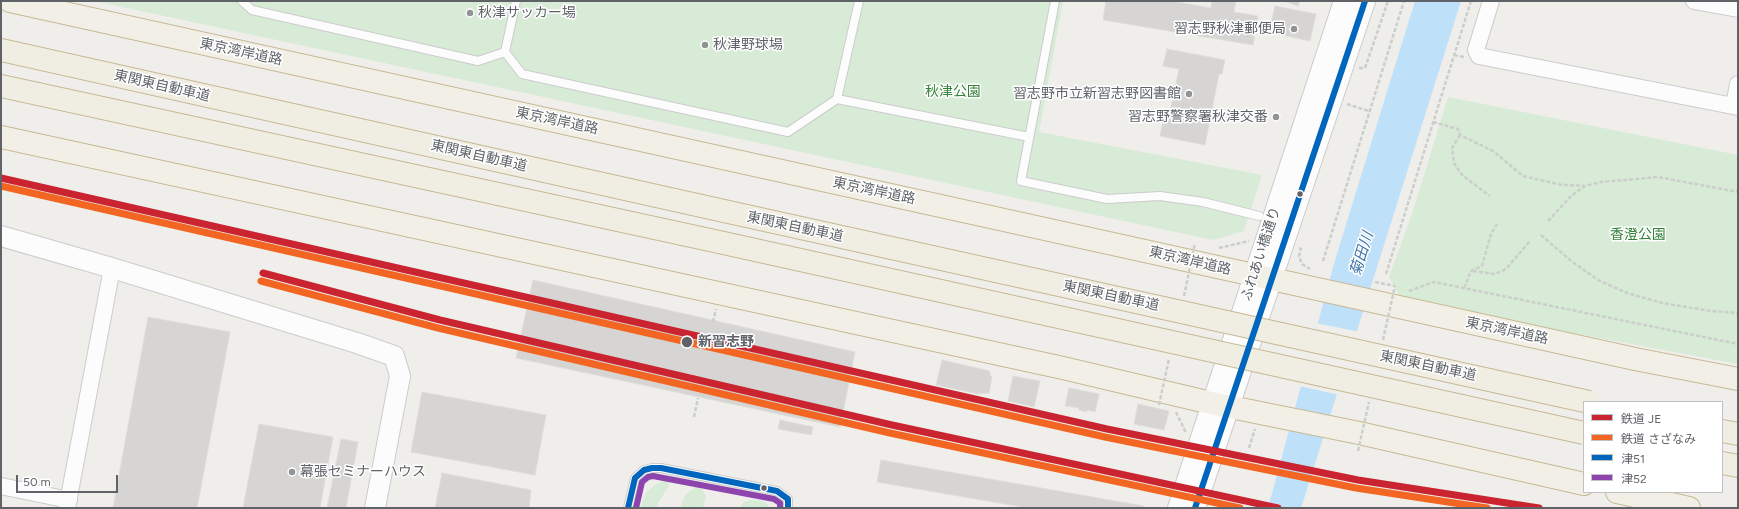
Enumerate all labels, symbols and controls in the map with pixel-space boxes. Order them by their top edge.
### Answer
place label: 秋津サッカー場 [478,5,576,21]
marker: 秋津サッカー場 [465,8,475,18]
place label: 習志野秋津郵便局 [1174,21,1286,37]
marker: 習志野秋津郵便局 [1289,24,1299,34]
street label: 東京湾岸道路 [198,35,284,69]
place label: 秋津野球場 [713,37,783,53]
marker: 秋津野球場 [700,40,710,50]
street label: 東関東自動車道 [112,67,212,105]
park label: 秋津公園 [925,84,981,100]
place label: 習志野市立新習志野図書館 [1013,86,1181,102]
marker: 習志野市立新習志野図書館 [1184,89,1194,99]
street label: 東京湾岸道路 [514,104,600,138]
place label: 習志野警察署秋津交番 [1128,109,1268,125]
marker: 習志野警察署秋津交番 [1271,112,1281,122]
street label: 東関東自動車道 [429,137,529,175]
street label: 東京湾岸道路 [831,174,917,208]
unlabelled marker [1295,189,1305,199]
street label: ふれあい橋通り [1238,205,1284,303]
street label: 東関東自動車道 [745,209,845,245]
park label: 香澄公園 [1610,227,1666,243]
water label: 菊田川 [1347,230,1377,278]
street label: 東京湾岸道路 [1147,243,1233,279]
street label: 東関東自動車道 [1061,278,1161,314]
street label: 東京湾岸道路 [1464,314,1550,348]
place label: 新習志野 [698,334,754,350]
marker: 新習志野 [680,335,694,349]
street label: 東関東自動車道 [1378,348,1478,384]
legend [1583,401,1723,493]
text: 鉄道 JE [1621,412,1661,426]
text: 鉄道 さざなみ [1621,432,1696,446]
text: 津51 [1621,452,1645,466]
place label: 幕張セミナーハウス [300,464,426,480]
scale bar [18,467,120,493]
marker: 幕張セミナーハウス [287,467,297,477]
text: 津52 [1621,472,1647,486]
text: 50 m [23,475,51,489]
unlabelled marker [759,483,769,493]

